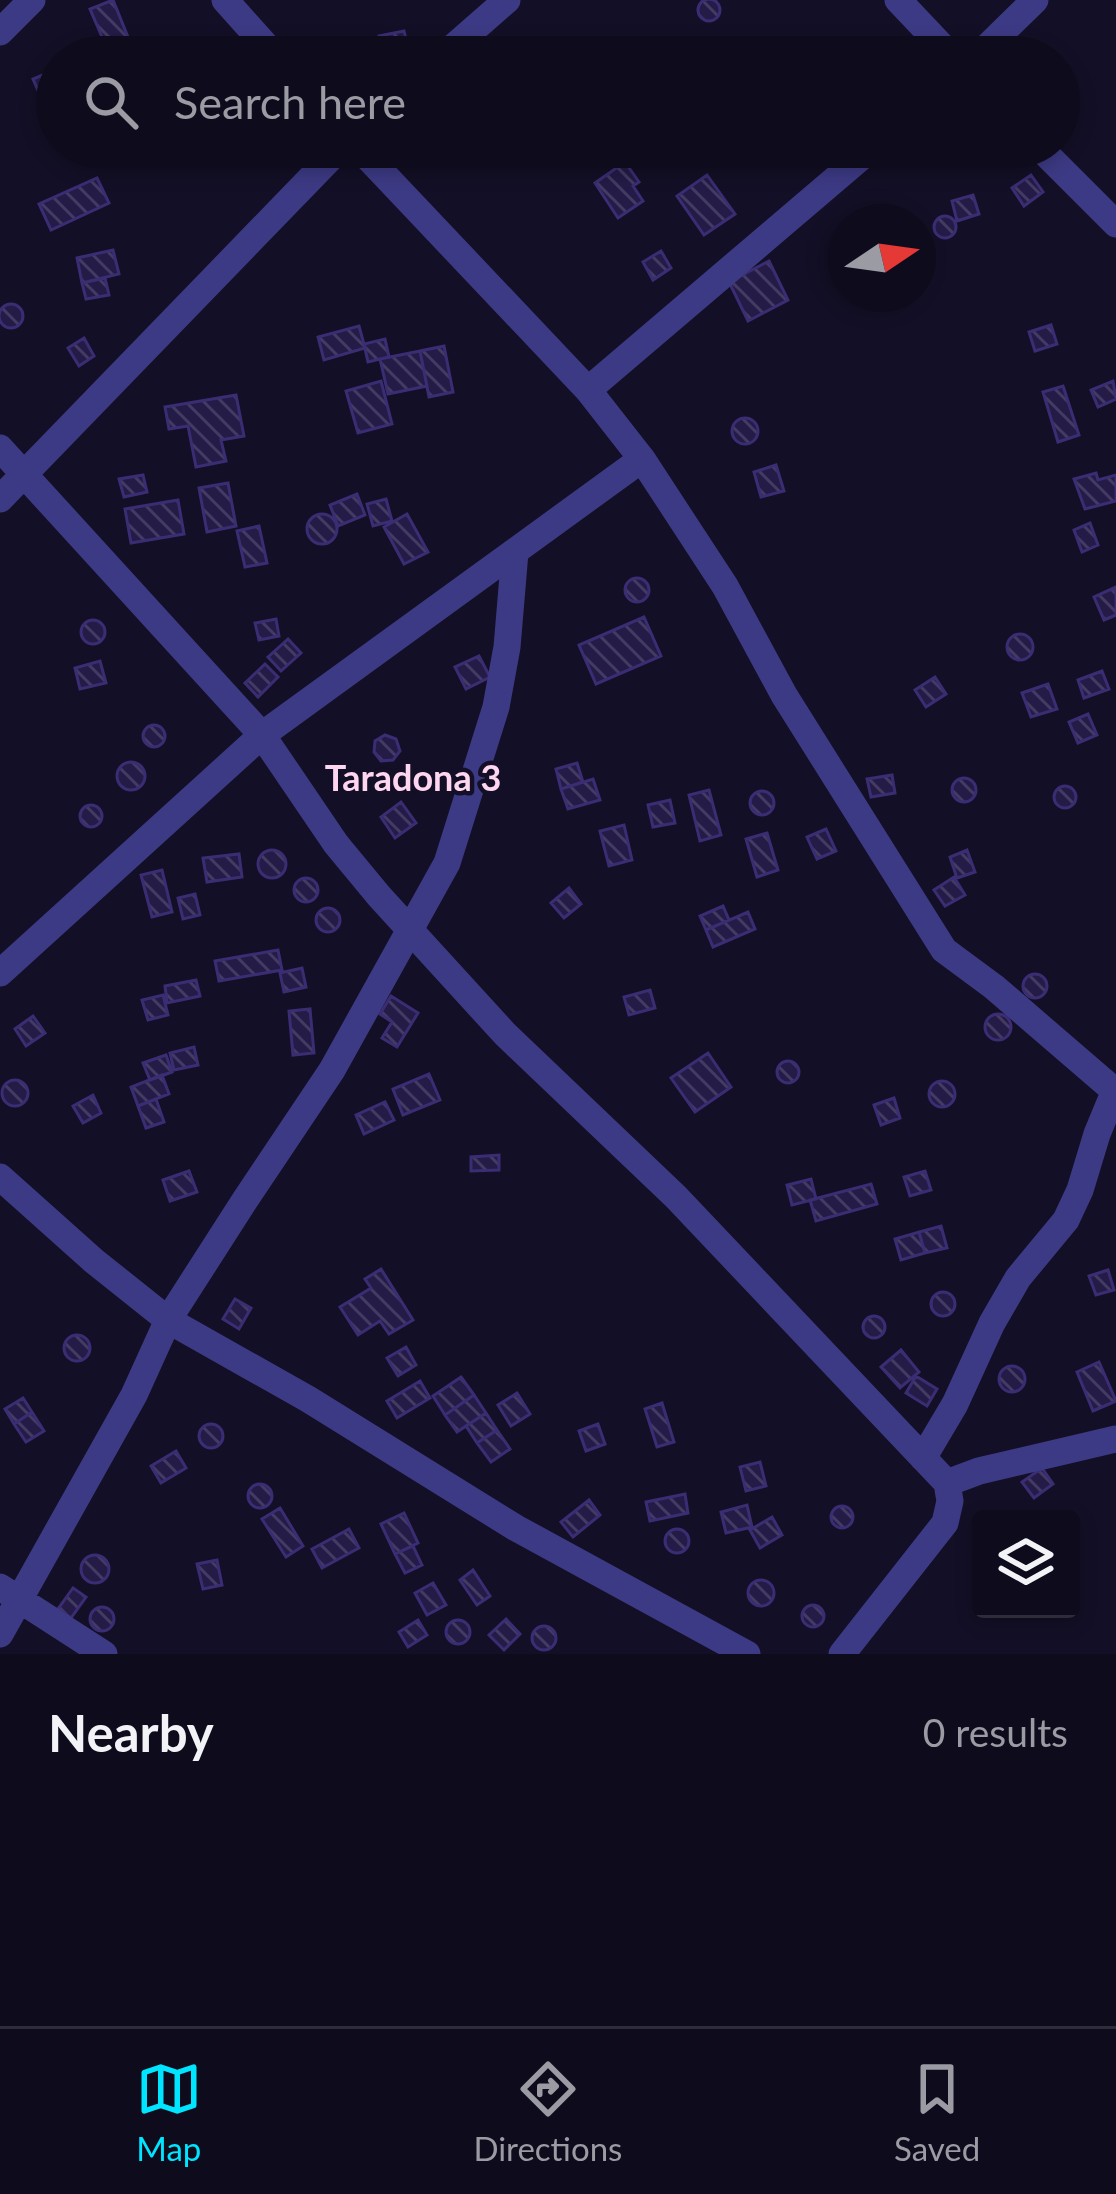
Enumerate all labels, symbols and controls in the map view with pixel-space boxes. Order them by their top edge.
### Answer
search box [36,36,1080,168]
icon: search [78,69,144,135]
text: Search here [174,75,406,129]
north arrow [828,204,936,312]
district label: Taradona 3 [325,755,501,799]
map controls [972,1510,1080,1618]
button: layers [972,1510,1080,1618]
text: Nearby [48,1702,214,1763]
text: 0 results [923,1709,1068,1755]
tab: Map [136,2056,202,2168]
tab: Directions [473,2056,622,2168]
tab: Saved [894,2056,980,2168]

